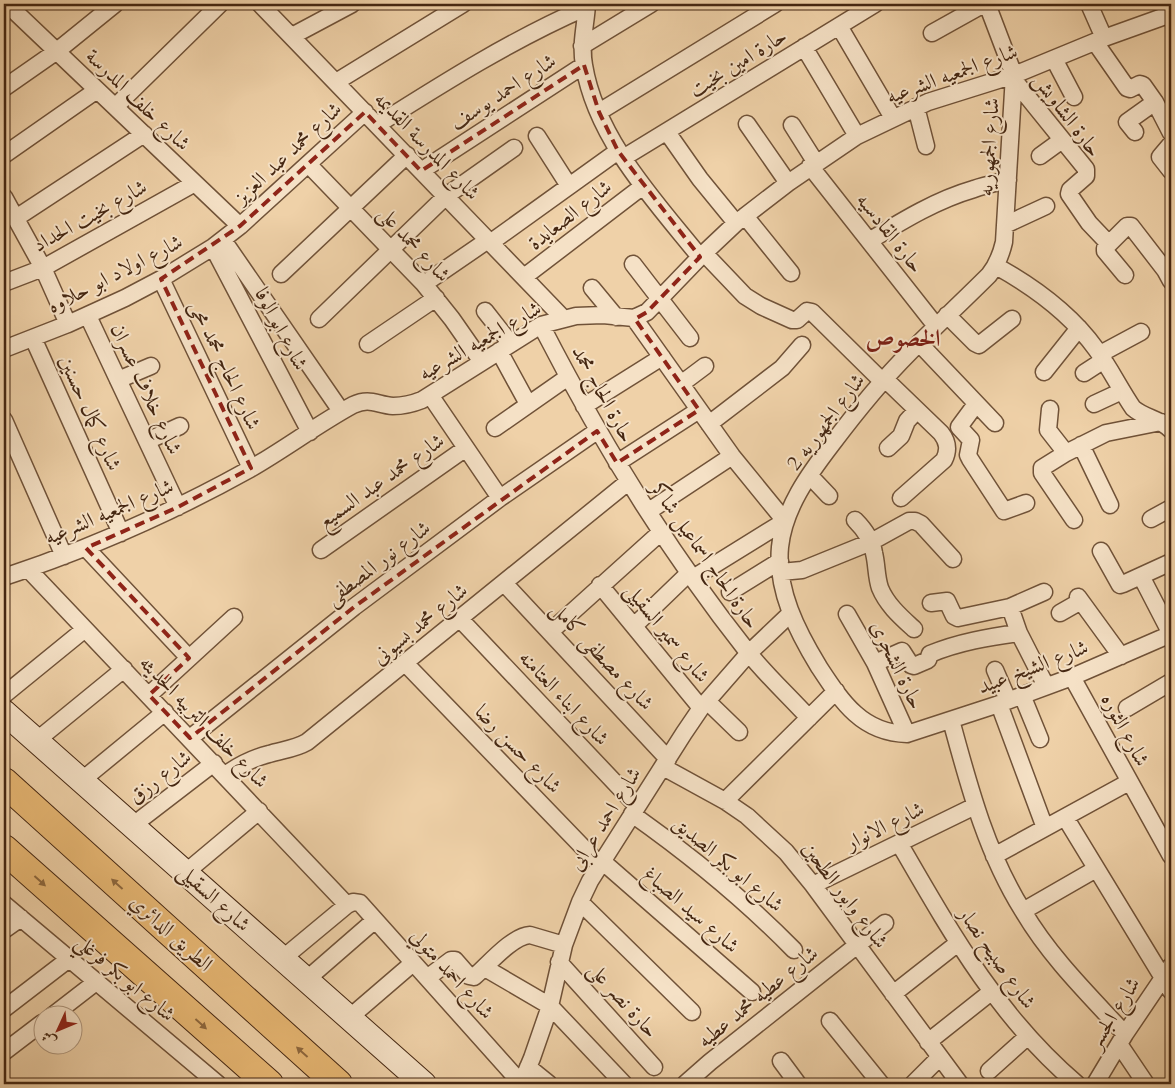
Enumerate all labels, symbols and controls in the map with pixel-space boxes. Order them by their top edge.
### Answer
street label: حارة امين بخيت [683,21,793,105]
street label: شارع الجمعيه الشرعيه [882,37,1023,114]
street label: شارع خلف المدرسة [77,42,197,160]
street label: شارع احمد يوسف [444,47,564,140]
street label: حارة الشاويش [1026,67,1108,163]
street label: شارع المدرسة القديمه [365,85,486,209]
street label: شارع محمد عبد العزيز [226,95,351,214]
street label: شارع الجمهوريه [971,97,1010,197]
street label: شارع بخيت الحداد [28,173,154,262]
street label: شارع الصعايدة [522,173,620,259]
street label: حارة القادسيه [849,187,931,279]
street label: شارع محمد على [369,199,457,291]
street label: شارع اولاد ابو حلاوه [42,227,189,323]
street label: شارع ابو الوفا [244,282,315,377]
street label: شارع الجمعيه الشرعيه [413,294,548,391]
street label: شارع الحاج محمد محى [179,295,268,436]
street label: شارع خلاف عسران [100,319,189,461]
district label: الخصوص [865,322,941,355]
street label: حارة الحاج محمد [561,340,642,450]
street label: شارع كمال حسنين [49,351,128,477]
street label: شارع الجمهوريه 2 [780,367,875,478]
street label: شارع محمد عبد السميع [312,426,453,539]
street label: شارع الجمعيه الشرعيه [40,472,179,555]
street label: حارة الحاج اسماعيل شاكر [639,474,767,637]
street label: شارع نور المصطفى [319,514,438,615]
street label: شارع محمد بسيونى [366,576,476,674]
street label: شارع سمير السقيلى [615,577,716,691]
street label: شارع مصطفى كامل [542,595,660,719]
street label: حارة الشحرى [863,616,931,714]
street label: شارع الشيخ عبيد [973,633,1094,705]
street label: شارع ابناء العتامنه [510,644,616,754]
street label: شارع خلف التربيه الحديثه [131,649,275,797]
street label: شارع الثوره [1091,688,1156,773]
street label: شارع حسن رضا [466,698,568,802]
street label: شارع رزق [122,743,200,813]
street label: شارع احمد عرابى [562,762,651,878]
street label: شارع الانوار [839,794,931,861]
street label: شارع ابو بكر الصديق [664,809,790,921]
street label: شارع وابور الطحين [793,835,895,956]
street label: شارع السقيلى [169,857,257,941]
street label: شارع سيد الصباغ [634,860,746,962]
one-way arrow [34,876,47,887]
one-way arrow [111,878,123,890]
street label: الطريق الدائري [122,888,219,979]
street label: شارع صبيح نصار [947,900,1043,1017]
street label: شارع احمد متولي [401,922,501,1028]
street label: شارع ابو بكر فرغلي [66,927,181,1032]
street label: شارع عطيه محمد عطيه [691,939,826,1057]
street label: حارة نصر على [580,956,665,1045]
street label: شارع الجسر [1080,972,1150,1058]
north arrow [32,1006,82,1056]
one-way arrow [195,1018,207,1030]
text: ش [37,1027,61,1050]
one-way arrow [296,1046,309,1057]

